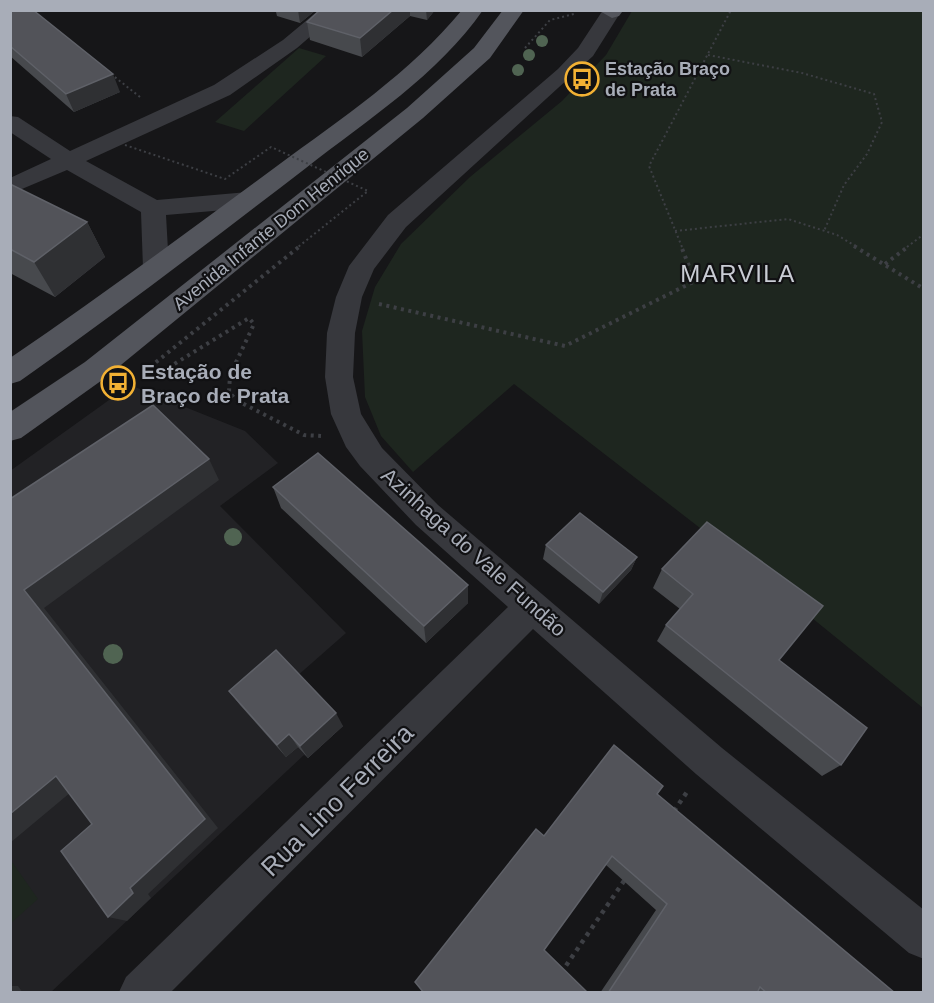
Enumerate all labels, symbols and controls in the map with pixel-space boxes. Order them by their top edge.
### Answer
place label: Estação Braço de Prata [605,59,730,100]
bus stop icon: Estação Braço de Prata [564,61,600,97]
street label: Avenida Infante Dom Henrique [169,144,373,314]
district label: MARVILA [680,260,796,287]
place label: Estação de Braço de Prata [141,360,290,407]
bus stop icon: Estação de Braço de Prata [100,365,136,401]
street label: Azinhaga do Vale Fundão [377,463,571,641]
street label: Rua Lino Ferreira [255,717,420,882]

